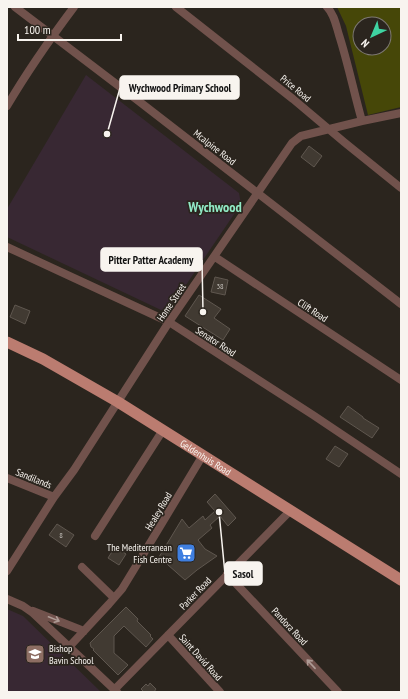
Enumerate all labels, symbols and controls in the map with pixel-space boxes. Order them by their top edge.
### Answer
scale bar [18,16,121,42]
north arrow [352,16,392,56]
text: 100 m [24,22,51,37]
text: N [358,36,372,50]
street label: Price Road [278,72,314,105]
callout: Wychwood Primary School [120,76,239,99]
text: Wychwood Primary School [128,81,232,95]
street label: Mcalpine Road [191,127,239,168]
district label: Wychwood [187,198,242,216]
callout: Pitter Patter Academy [101,248,202,271]
text: Pitter Patter Academy [109,253,194,267]
street label: Home Street [154,281,189,324]
house number: 38 [216,281,224,291]
street label: Clift Road [295,296,330,325]
street label: Senator Road [193,324,238,359]
street label: Geldenhuis Road [178,437,233,479]
street label: Sandilands [14,465,54,492]
street label: Healey Road [142,490,175,533]
house number: 8 [59,530,63,540]
place label: The Mediterranean Fish Centre [107,541,172,566]
supermarket icon: The Mediterranean Fish Centre [175,542,197,564]
callout: Sasol [225,562,262,585]
text: Sasol [233,567,254,581]
street label: Parker Road [177,574,214,613]
street label: Pandora Road [269,605,310,648]
one-way arrow [47,616,59,623]
street label: Saint David Road [176,631,225,683]
place label: Bishop Bavin School [49,642,94,667]
school or university icon: Bishop Bavin School [24,643,46,665]
one-way arrow [307,659,316,669]

